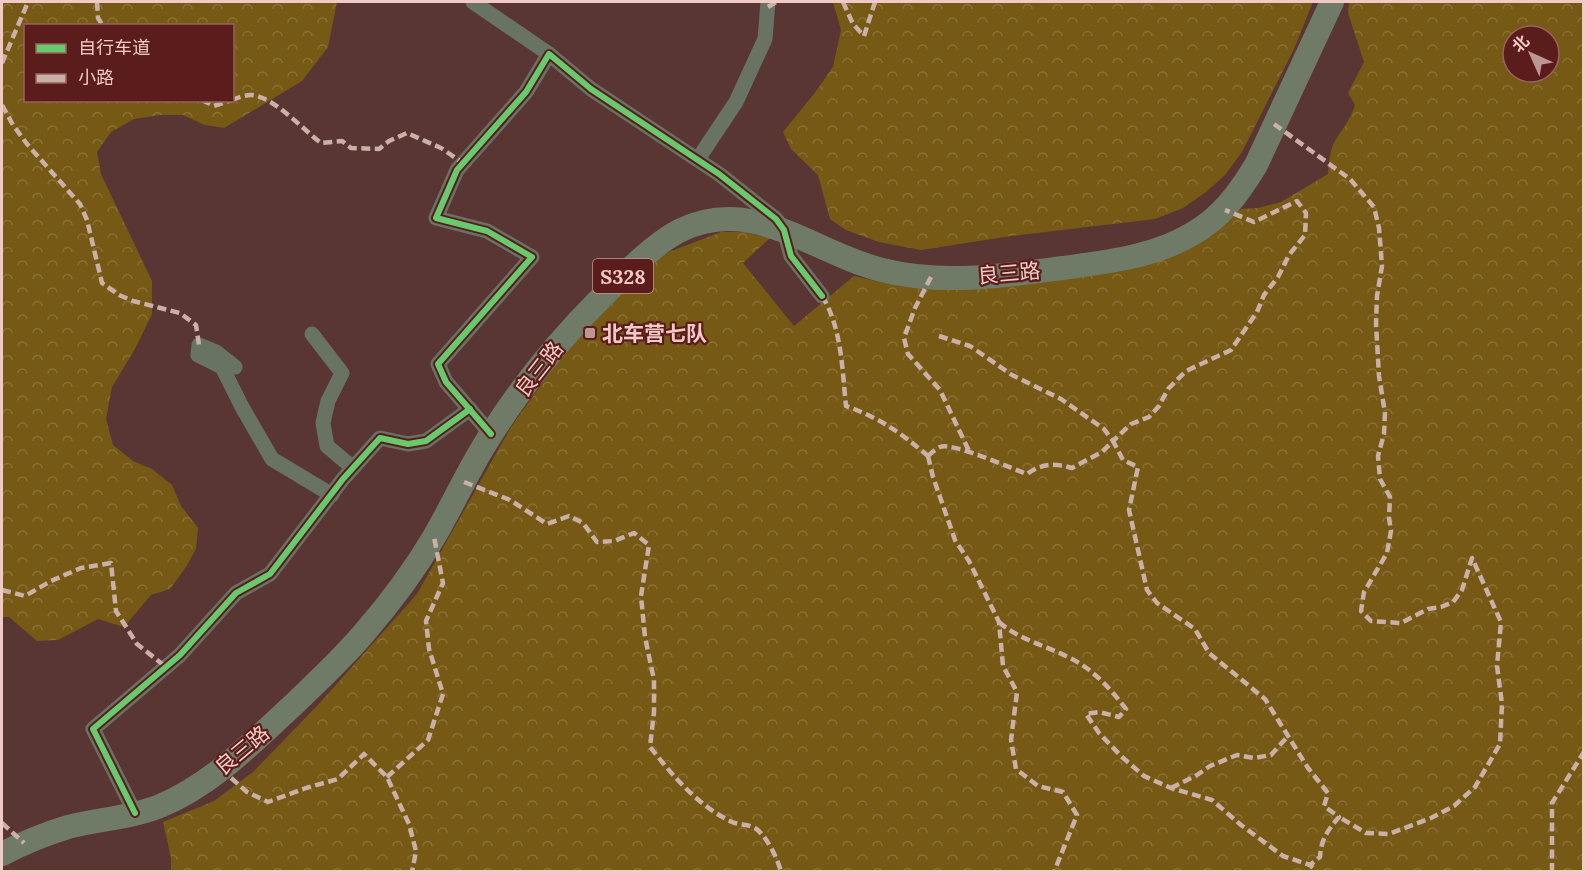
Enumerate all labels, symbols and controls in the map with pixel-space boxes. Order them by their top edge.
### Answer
legend [24,24,234,102]
north arrow [1501,24,1561,84]
text: 北 [1508,31,1533,56]
text: 自行车道 [78,36,150,59]
text: 小路 [78,66,114,89]
street label: 良三路 [976,257,1042,289]
road number: S328 [593,259,653,293]
place label: 北车营七队 [602,320,707,347]
marker: 北车营七队 [583,326,597,340]
street label: 良三路 [509,336,569,402]
street label: 良三路 [209,719,275,781]

